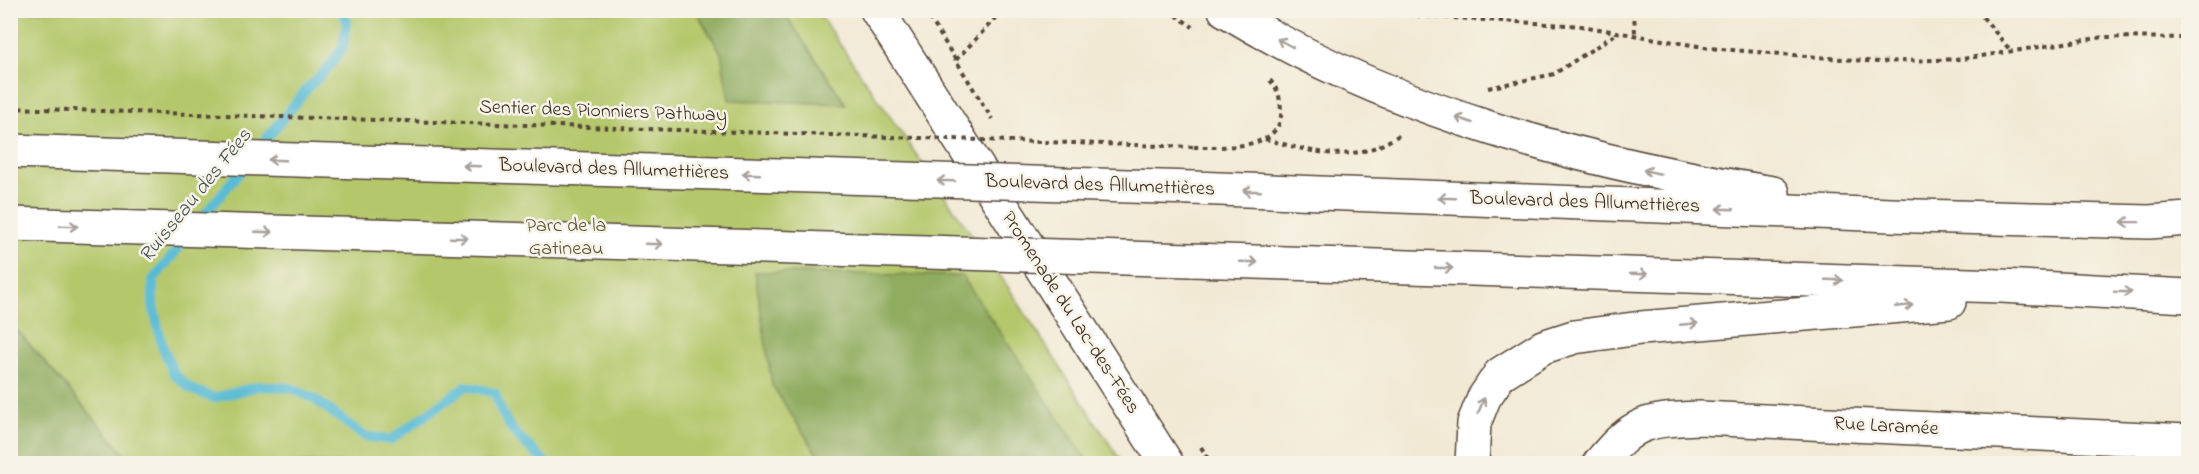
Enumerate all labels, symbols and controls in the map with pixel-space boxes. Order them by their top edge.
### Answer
one-way arrow [1277,37,1295,48]
street label: Sentier des Pionniers Pathway [479,93,727,131]
one-way arrow [1455,114,1474,125]
water label: Ruisseau des Fées [132,122,260,270]
street label: Boulevard des Allumettières [497,151,730,189]
one-way arrow [268,154,288,165]
one-way arrow [462,160,482,171]
one-way arrow [1643,166,1662,177]
street label: Boulevard des Allumettières [983,167,1216,205]
one-way arrow [741,169,761,180]
one-way arrow [936,175,956,186]
street label: Boulevard des Allumettières [1468,184,1701,222]
one-way arrow [1242,185,1262,196]
one-way arrow [1437,193,1457,204]
one-way arrow [1716,203,1736,214]
street label: Promenade du Lac-des-Fées [993,206,1147,420]
park label: Parc de la Gatineau [526,212,606,264]
one-way arrow [2121,216,2141,227]
one-way arrow [58,220,78,232]
one-way arrow [253,226,273,238]
one-way arrow [448,232,468,243]
one-way arrow [643,238,663,249]
one-way arrow [1239,256,1259,268]
one-way arrow [1434,262,1454,274]
one-way arrow [1629,269,1649,280]
one-way arrow [1824,275,1844,286]
one-way arrow [2112,287,2132,298]
one-way arrow [1894,300,1914,311]
one-way arrow [1679,318,1699,329]
one-way arrow [1476,398,1487,416]
street label: Rue Laramée [1833,410,1939,444]

